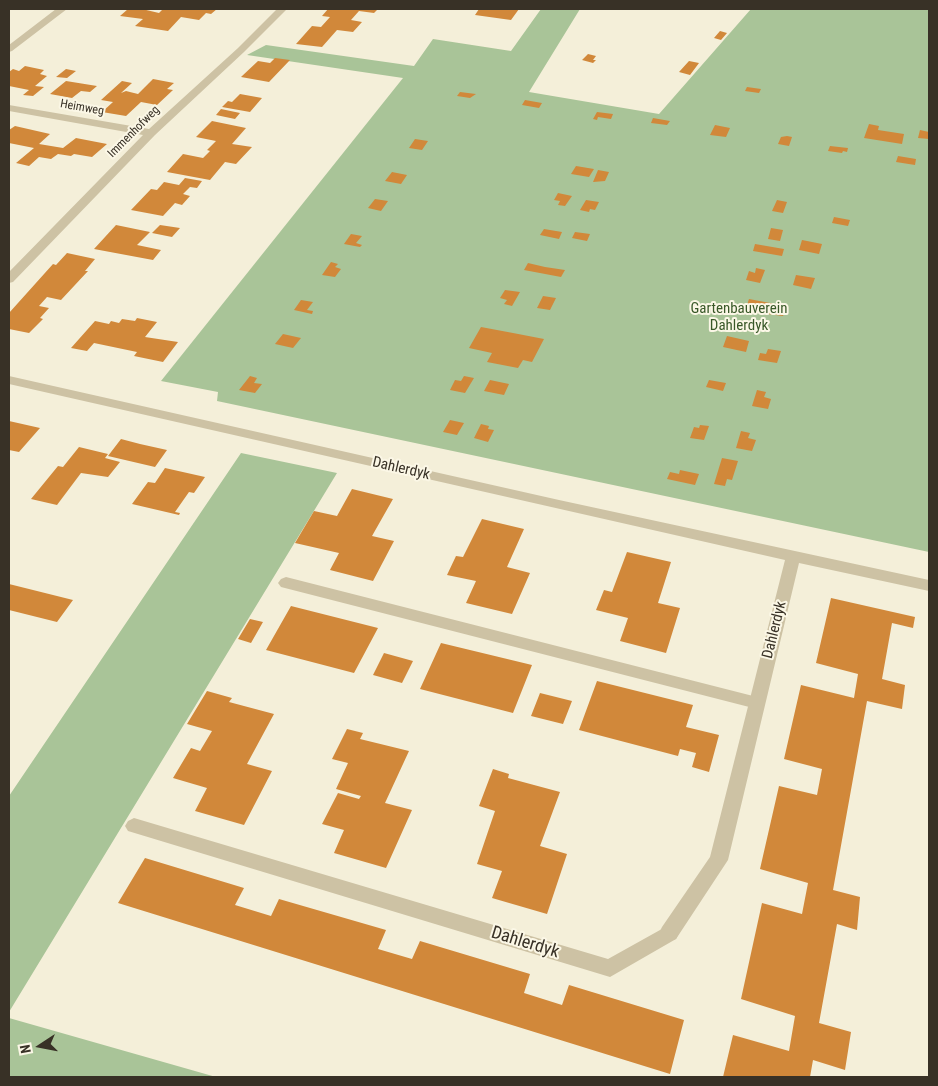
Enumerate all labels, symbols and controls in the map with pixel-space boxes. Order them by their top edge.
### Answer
street label: Heimweg [59,97,105,119]
street label: Immenhofweg [105,103,163,161]
park label: Gartenbauverein Dahlerdyk [690,300,788,335]
street label: Dahlerdyk [371,454,431,484]
street label: Dahlerdyk [759,600,791,660]
street label: Dahlerdyk [488,922,562,964]
north arrow [15,1021,65,1071]
text: N [17,1043,34,1055]

